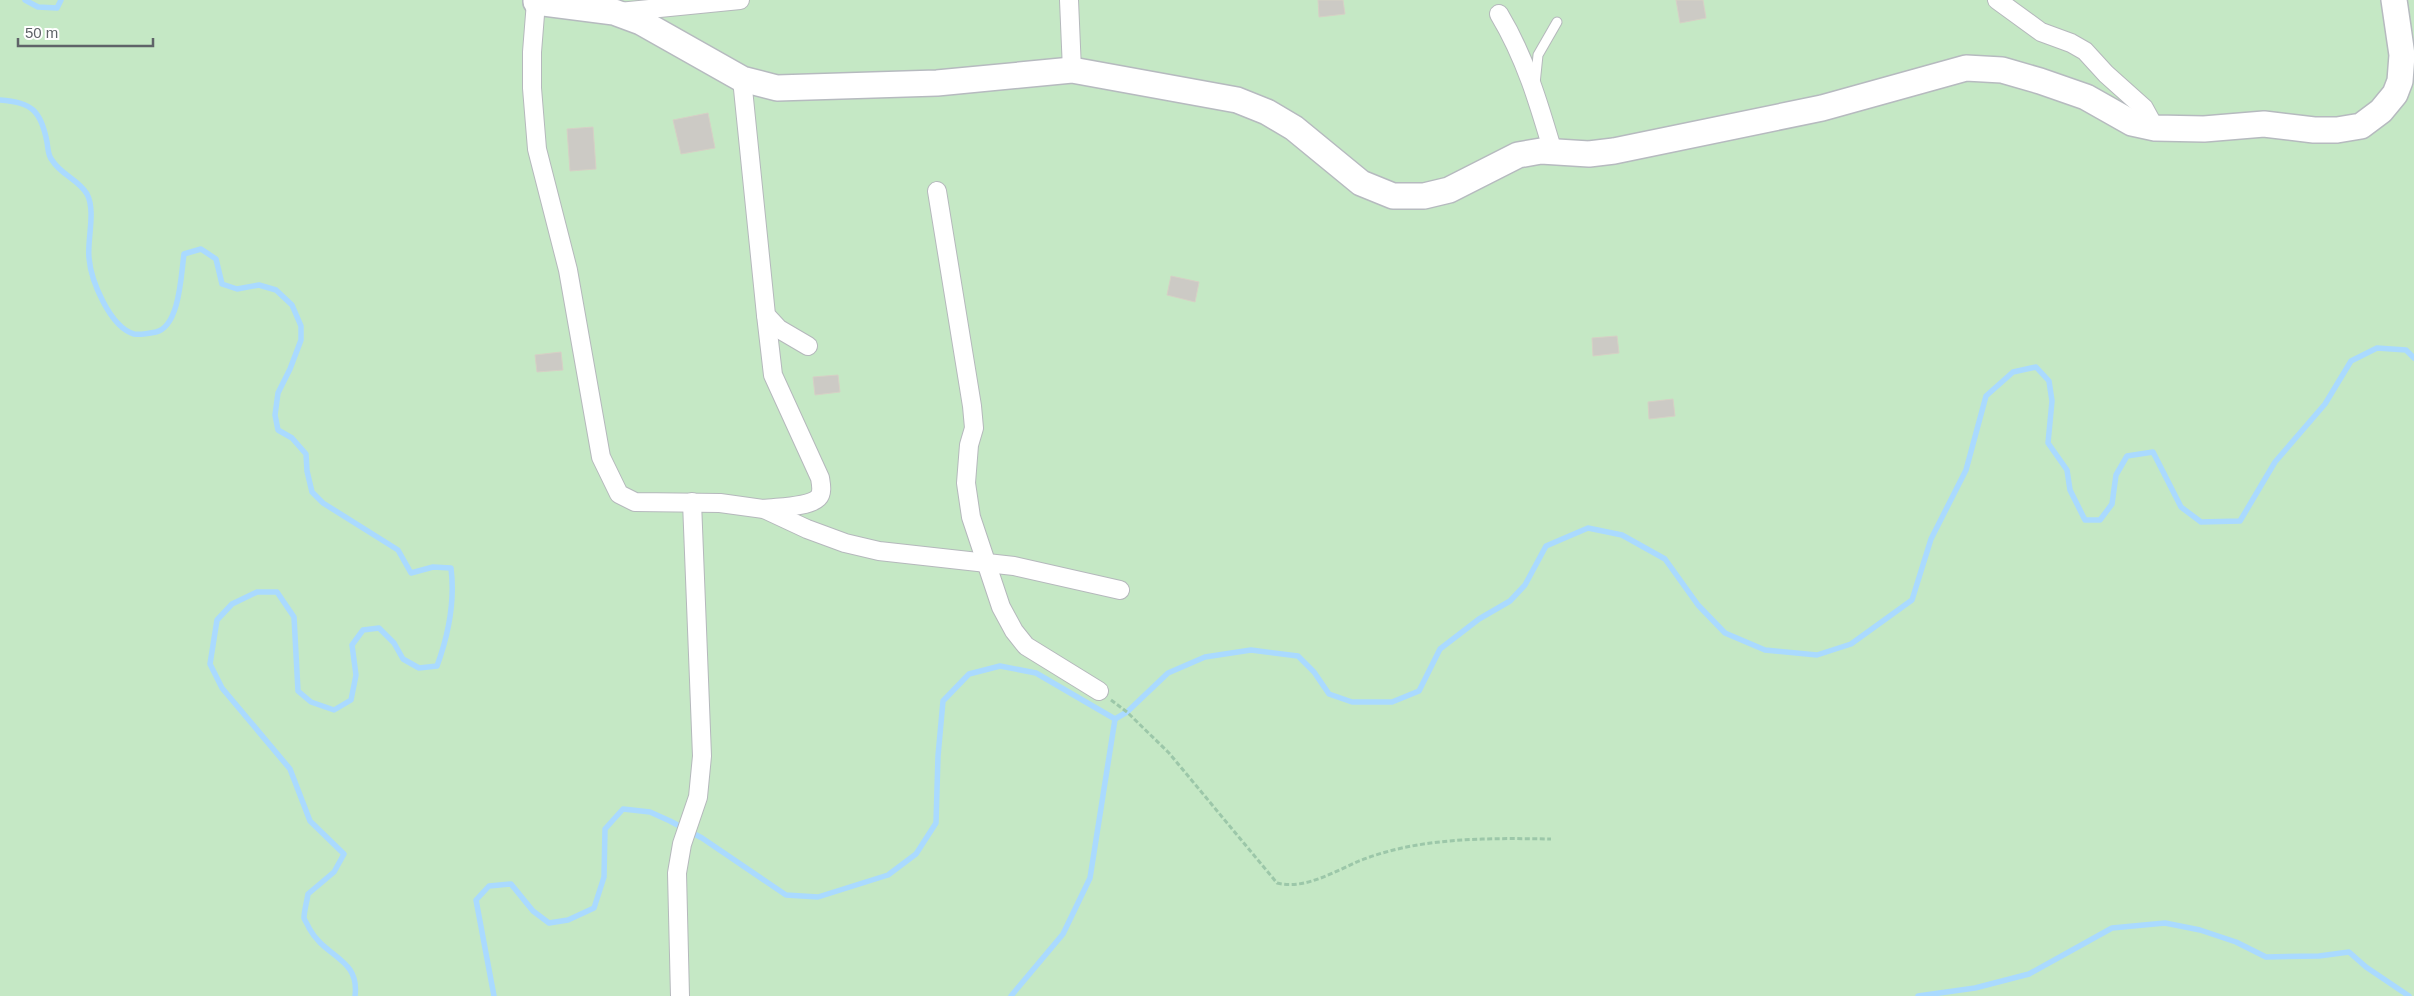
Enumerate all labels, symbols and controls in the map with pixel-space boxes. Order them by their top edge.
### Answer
scale bar [18,15,152,47]
text: 50 m [25,24,58,41]

